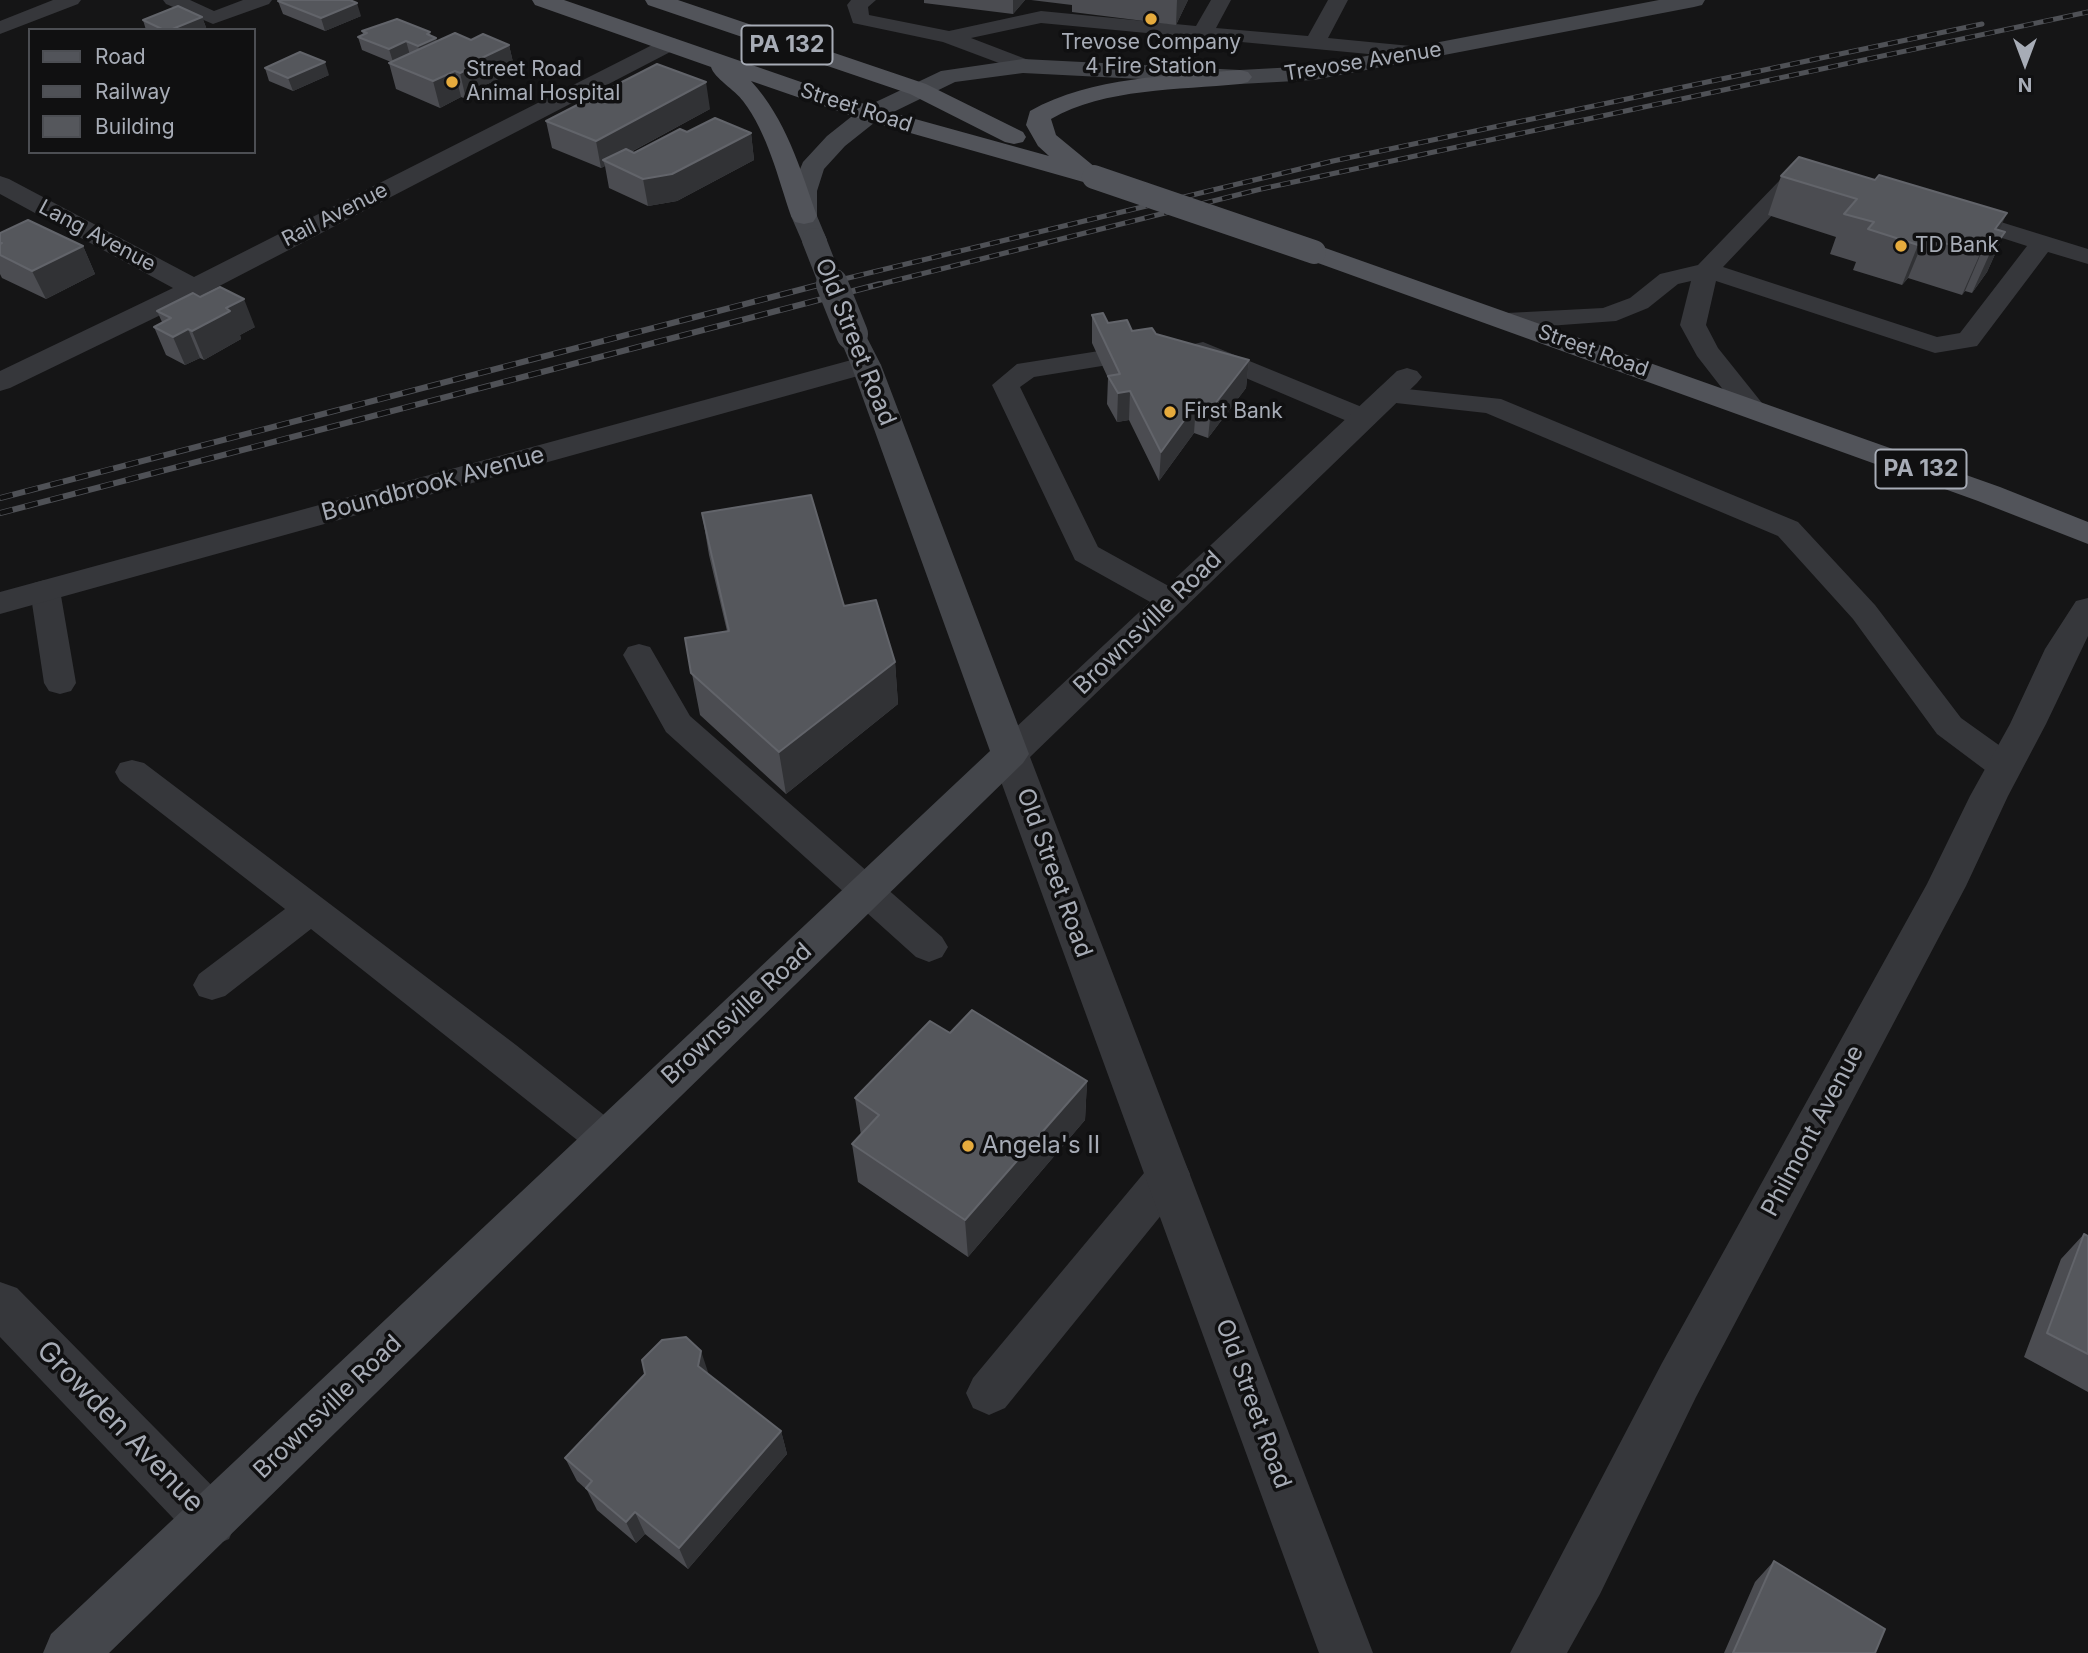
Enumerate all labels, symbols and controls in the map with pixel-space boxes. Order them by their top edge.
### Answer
marker: Trevose Company 4 Fire Station [1143,11,1159,27]
road number: PA 132 [742,26,832,64]
legend [28,28,256,154]
north arrow [1990,28,2060,98]
place label: Trevose Company 4 Fire Station [1061,30,1241,80]
street label: Trevose Avenue [1283,37,1443,87]
text: Road [95,44,146,69]
place label: Street Road Animal Hospital [466,57,620,107]
text: N [2018,73,2032,96]
marker: Street Road Animal Hospital [444,74,460,90]
street label: Street Road [797,78,915,138]
text: Railway [95,79,171,104]
text: Building [95,114,175,139]
street label: Rail Avenue [278,178,392,252]
street label: Lang Avenue [34,195,160,277]
place label: TD Bank [1915,233,1999,259]
marker: TD Bank [1893,238,1909,254]
street label: Old Street Road [808,254,902,430]
street label: Street Road [1534,319,1652,383]
place label: First Bank [1184,399,1283,425]
marker: First Bank [1162,404,1178,420]
street label: Boundbrook Avenue [318,440,548,528]
road number: PA 132 [1876,449,1966,489]
street label: Brownsville Road [1068,545,1228,701]
street label: Old Street Road [1010,784,1098,962]
street label: Brownsville Road [656,937,818,1091]
street label: Philmont Avenue [1756,1041,1870,1221]
place label: Angela's II [982,1132,1100,1160]
marker: Angela's II [960,1138,976,1154]
street label: Old Street Road [1209,1315,1297,1493]
street label: Brownsville Road [248,1329,408,1485]
street label: Growden Avenue [29,1334,211,1520]

